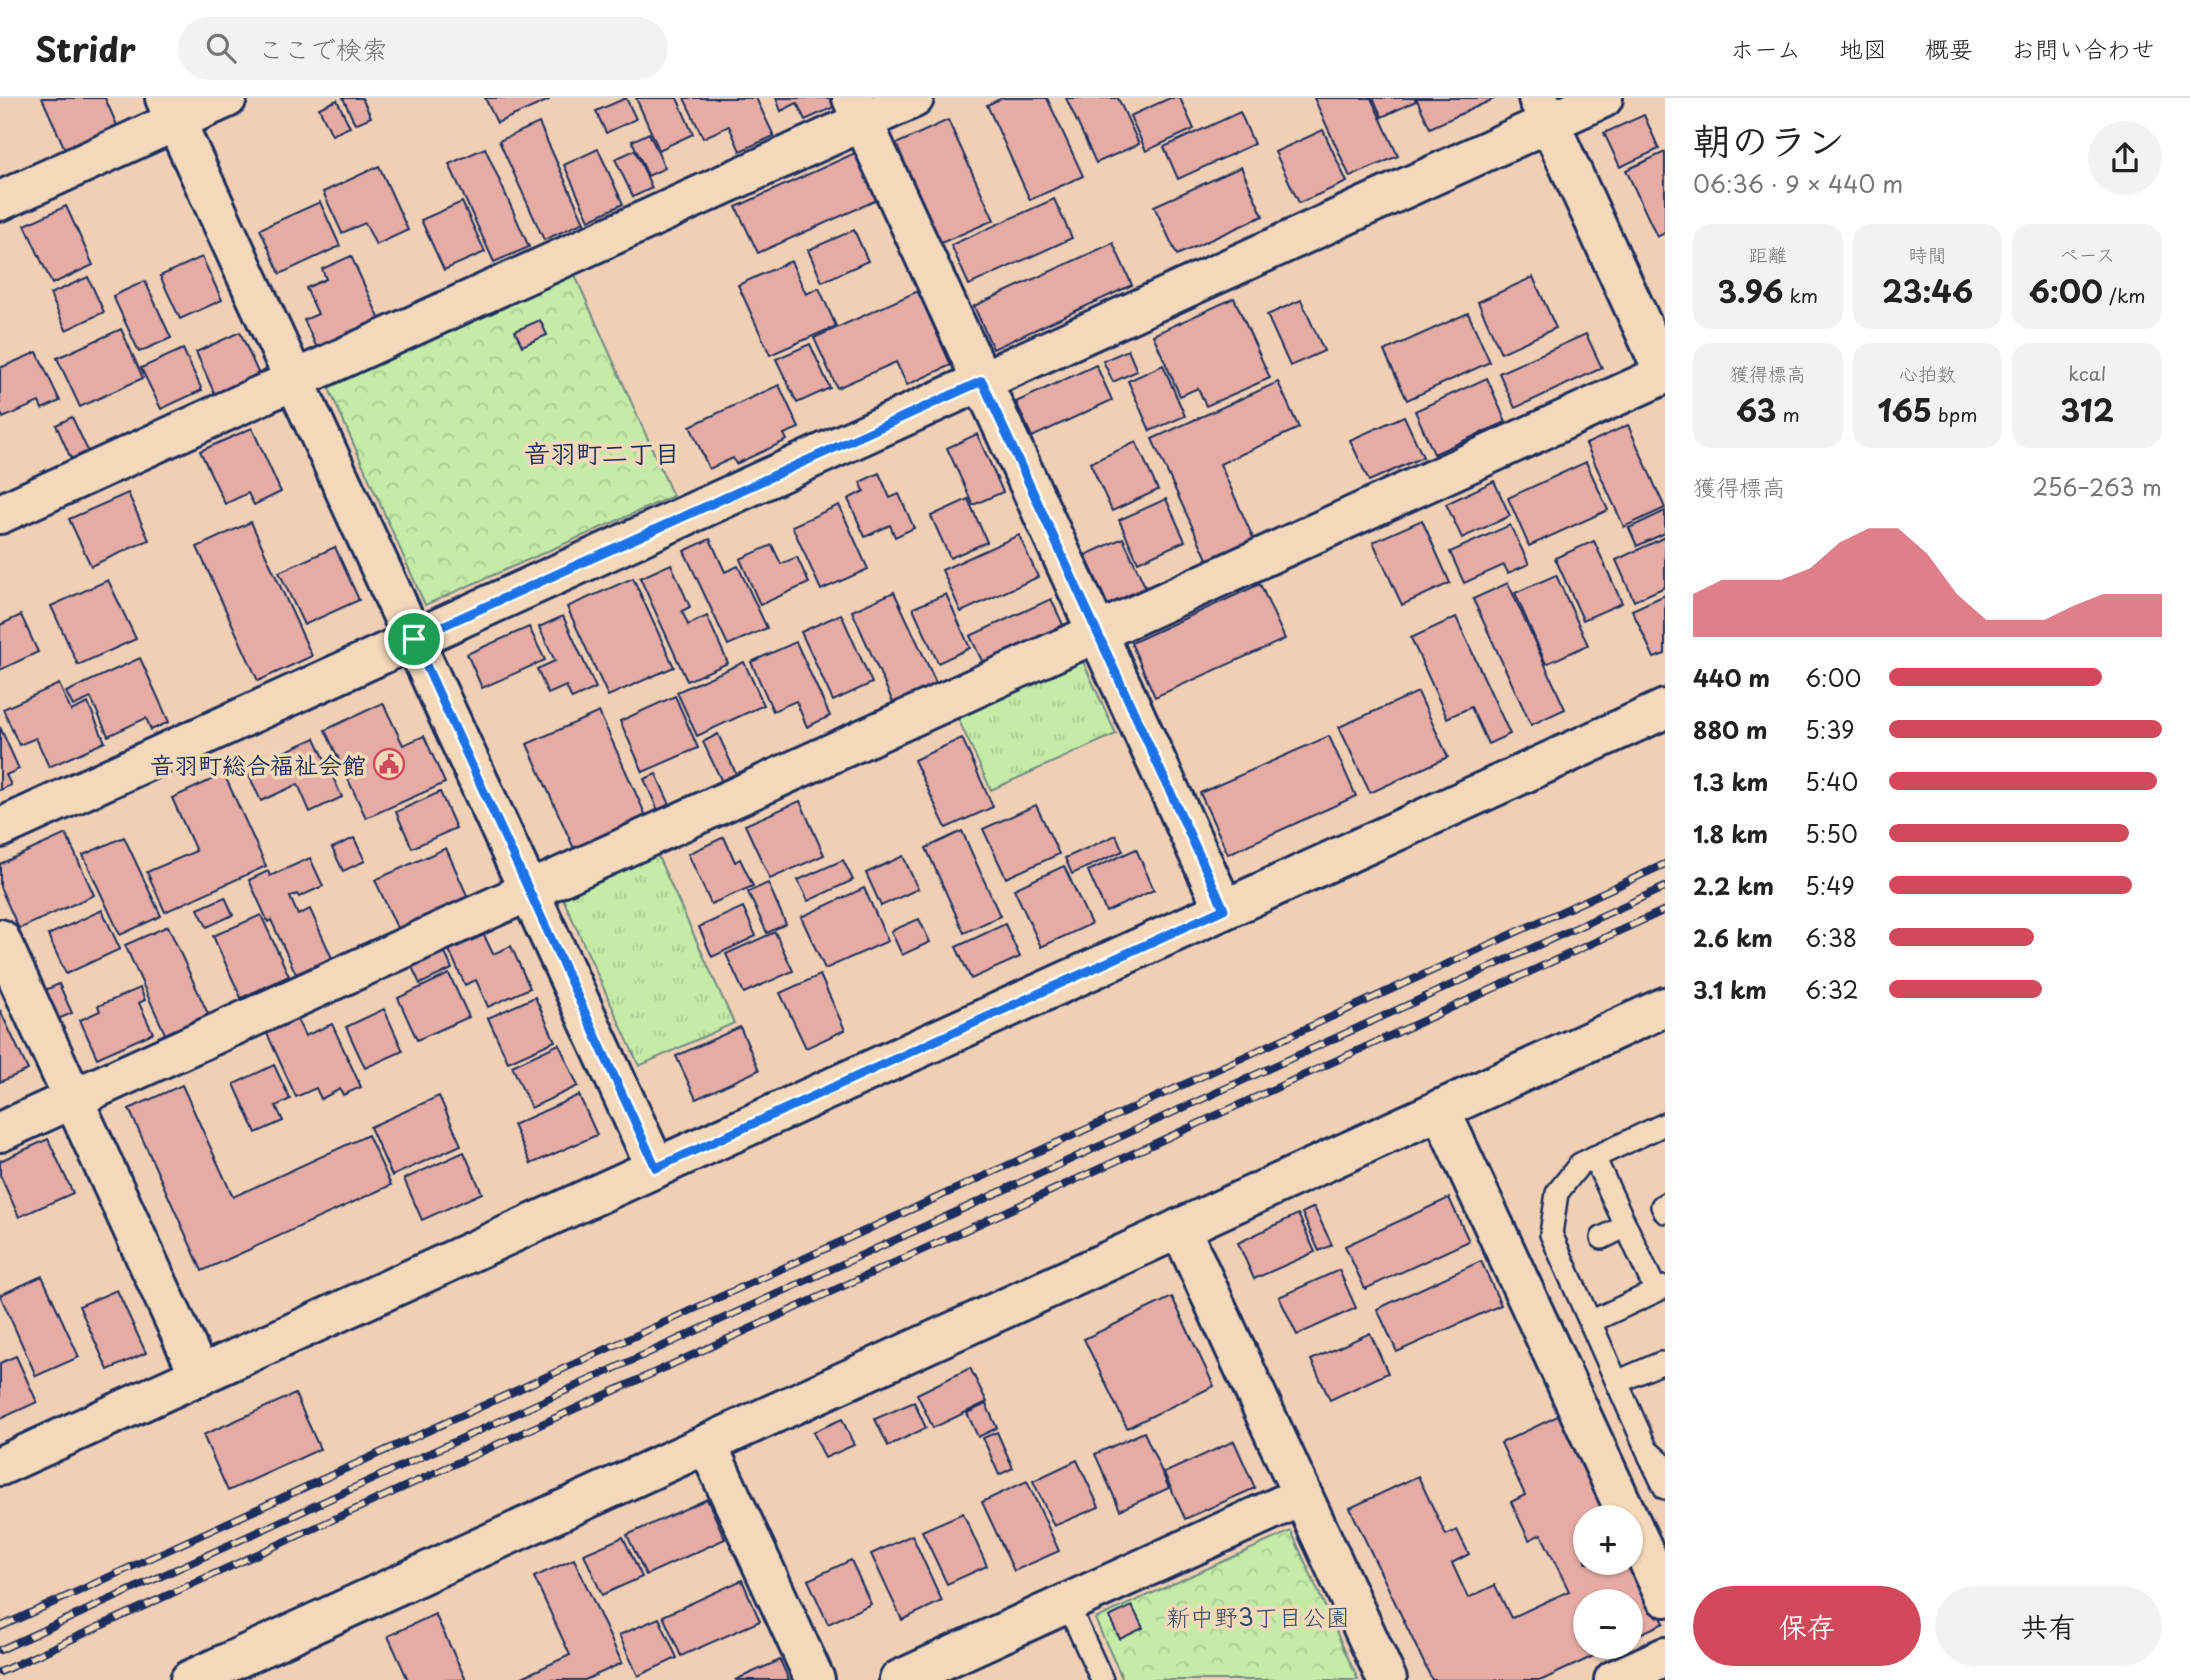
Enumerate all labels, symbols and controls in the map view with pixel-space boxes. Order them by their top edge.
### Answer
search box [178,17,668,80]
text: Stridr [35,23,136,73]
icon: search [202,29,240,67]
text: ここで検索 [258,29,388,68]
text: ホーム [1730,30,1801,66]
text: 地図 [1839,30,1887,66]
text: 概要 [1925,30,1973,66]
text: お問い合わせ [2011,30,2155,66]
text: 朝のラン [1693,111,1845,168]
button: share [2088,121,2162,195]
text: 06:36 · 9 × 440 m [1693,166,1903,201]
text: 距離 [1749,240,1787,268]
text: 時間 [1908,240,1947,268]
text: ペース [2059,240,2115,268]
text: 3.96 [1718,268,1783,313]
text: 23:46 [1882,268,1973,313]
text: 6:00 [2029,268,2103,313]
text: km [1783,281,1818,309]
text: /km [2103,281,2145,309]
text: 獲得標高 [1730,359,1806,387]
text: 心拍数 [1899,359,1956,387]
text: kcal [2068,359,2106,387]
text: 63 [1736,387,1776,432]
text: 165 [1877,387,1932,432]
text: 312 [2060,387,2114,432]
text: m [1776,400,1800,428]
text: bpm [1932,400,1978,428]
district label: 音羽町二丁目 [524,433,680,472]
text: 獲得標高 [1693,469,1785,504]
text: 256–263 m [2032,469,2162,504]
pin [384,609,444,669]
icon: arrive [395,620,433,658]
text: 440 m [1693,660,1770,695]
text: 6:00 [1805,660,1861,695]
text: 880 m [1693,712,1768,747]
text: 5:39 [1805,712,1855,747]
place label: 音羽町総合福祉会館 [150,746,366,782]
public building icon: 音羽町総合福祉会館 [372,747,406,781]
text: 1.3 km [1693,764,1768,799]
text: 5:40 [1805,764,1858,799]
text: 1.8 km [1693,816,1768,851]
text: 5:50 [1805,816,1858,851]
text: 2.2 km [1693,868,1774,903]
text: 5:49 [1805,868,1855,903]
text: 2.6 km [1693,920,1773,955]
text: 6:38 [1805,920,1857,955]
text: 3.1 km [1693,972,1767,1007]
text: 6:32 [1805,972,1859,1007]
map controls [1573,1505,1643,1659]
button: + [1573,1505,1643,1575]
button: 保存 [1693,1586,1921,1666]
button: 共有 [1935,1586,2162,1666]
button: − [1573,1589,1643,1659]
park label: 新中野3丁目公園 [1166,1598,1350,1634]

